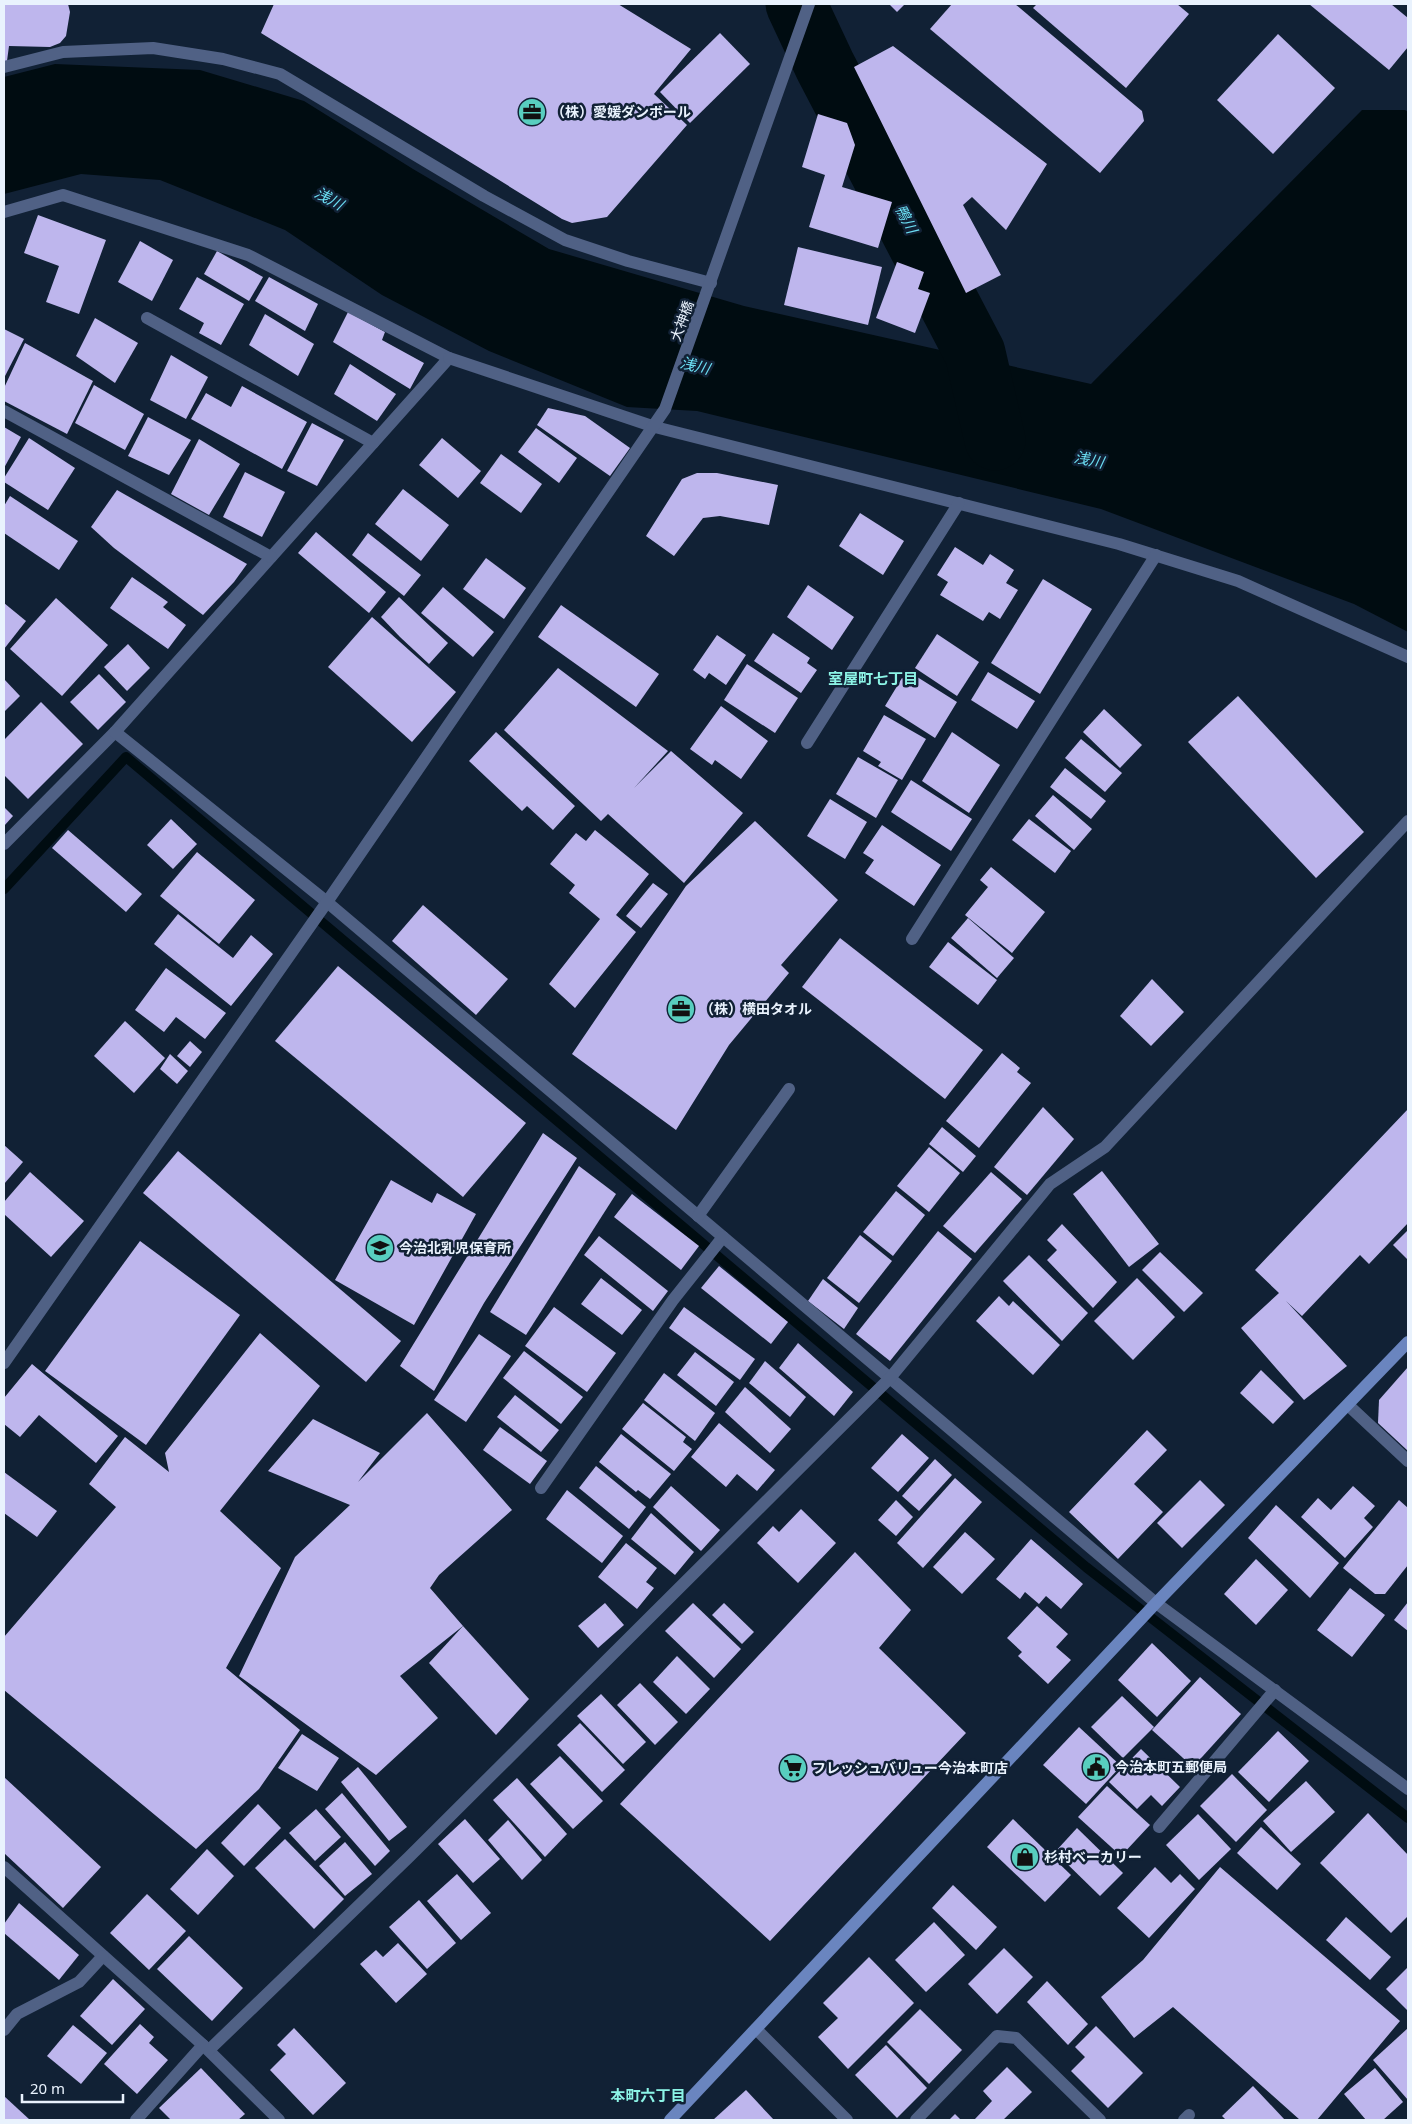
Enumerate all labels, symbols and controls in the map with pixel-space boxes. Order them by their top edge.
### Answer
office icon: （株）愛媛ダンボール [517,97,547,127]
place label: （株）愛媛ダンボール [551,102,691,121]
water label: 浅川 [312,182,349,215]
water label: 鴨川 [891,201,924,238]
street label: 大神橋 [665,298,698,344]
water label: 浅川 [678,352,714,379]
water label: 浅川 [1073,446,1108,472]
district label: 室屋町七丁目 [828,668,918,688]
office icon: （株）横田タオル [666,994,696,1024]
place label: （株）横田タオル [700,999,812,1018]
school or university icon: 今治北乳児保育所 [365,1233,395,1263]
place label: 今治北乳児保育所 [399,1238,511,1257]
public building icon: 今治本町五郵便局 [1081,1752,1111,1782]
supermarket icon: フレッシュバリュー今治本町店 [778,1753,808,1783]
place label: 今治本町五郵便局 [1115,1757,1227,1776]
place label: フレッシュバリュー今治本町店 [812,1758,1008,1777]
shop icon: 杉村ベーカリー [1010,1842,1040,1872]
place label: 杉村ベーカリー [1044,1847,1142,1866]
scale bar [22,2072,124,2104]
text: 20 m [30,2078,65,2098]
district label: 本町六丁目 [610,2085,686,2105]

